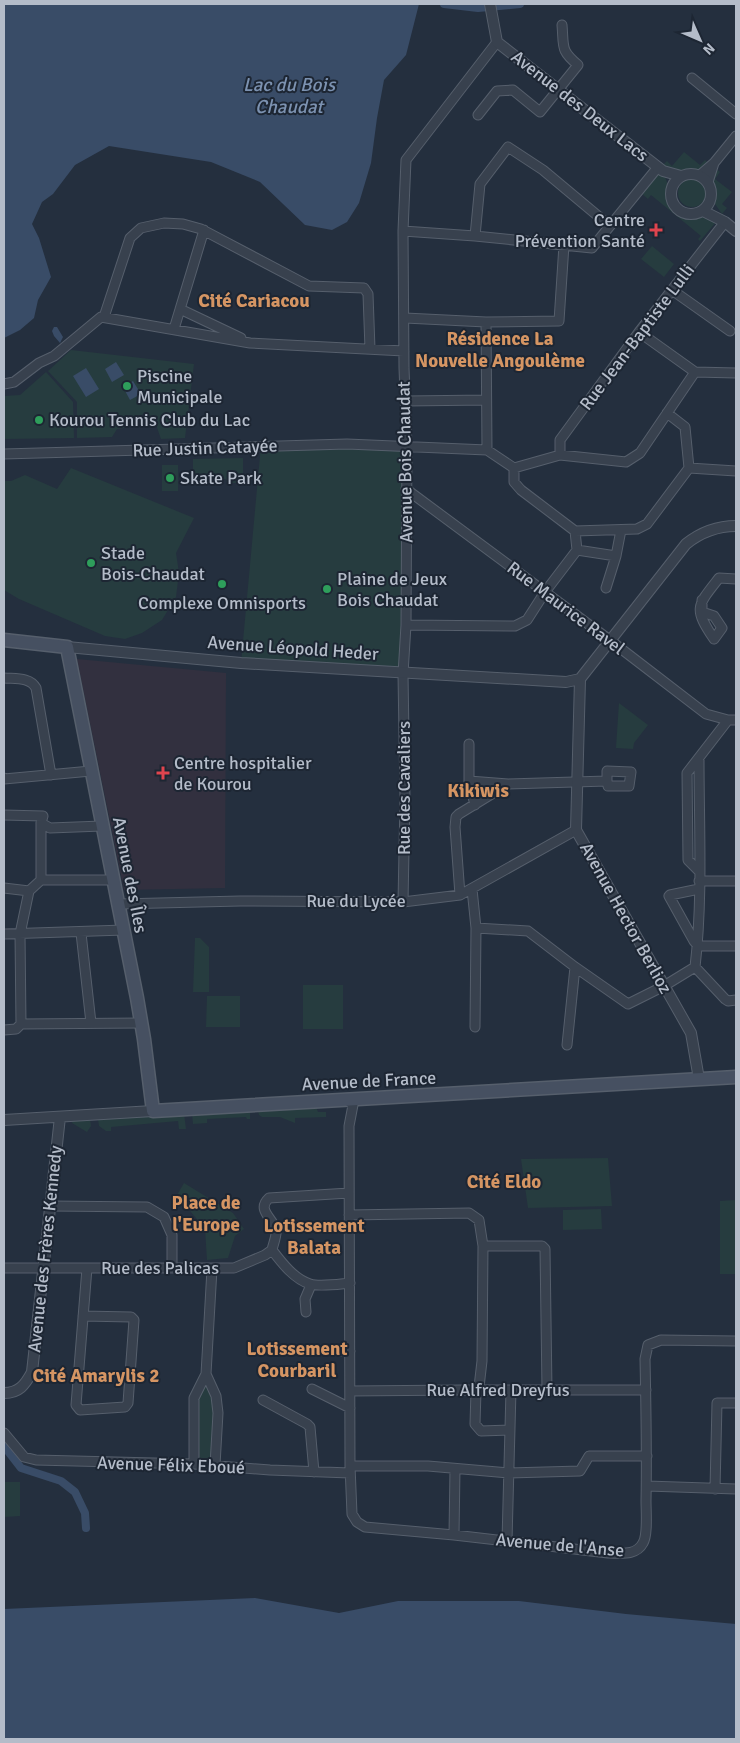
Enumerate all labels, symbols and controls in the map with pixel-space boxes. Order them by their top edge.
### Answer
north arrow [675,15,725,65]
text: N [699,39,718,58]
street label: Avenue des Deux Lacs [507,46,653,166]
water label: Lac du Bois Chaudat [243,73,337,119]
place label: Centre Prévention Santé [515,209,645,252]
marker: Centre Prévention Santé [649,223,663,237]
street label: Rue Jean-Baptiste Lulli [575,260,699,414]
district label: Cité Cariacou [198,289,310,313]
district label: Résidence La Nouvelle Angoulème [415,327,585,373]
place label: Piscine Municipale [137,365,222,408]
marker: Piscine Municipale [121,380,133,392]
street label: Avenue Bois Chaudat [393,381,417,543]
place label: Kourou Tennis Club du Lac [49,409,250,431]
marker: Kourou Tennis Club du Lac [33,414,45,426]
street label: Rue Justin Catayée [132,434,278,462]
place label: Skate Park [180,467,262,489]
marker: Skate Park [164,472,176,484]
place label: Stade Bois-Chaudat [101,542,205,585]
marker: Stade Bois-Chaudat [85,557,97,569]
street label: Rue Maurice Ravel [503,557,629,659]
place label: Plaine de Jeux Bois Chaudat [337,568,448,611]
marker: Complexe Omnisports [216,578,228,590]
marker: Plaine de Jeux Bois Chaudat [321,583,333,595]
place label: Complexe Omnisports [138,592,306,614]
street label: Avenue Léopold Heder [207,631,380,665]
street label: Rue des Cavaliers [393,721,415,855]
place label: Centre hospitalier de Kourou [174,752,312,795]
marker: Centre hospitalier de Kourou [156,766,170,780]
district label: Kikiwis [447,779,509,803]
street label: Avenue des Îles [108,815,152,935]
street label: Avenue Hector Berlioz [575,838,677,998]
street label: Rue du Lycée [306,890,406,912]
street label: Avenue de France [301,1066,437,1096]
street label: Avenue des Frères Kennedy [23,1144,67,1354]
district label: Cité Eldo [467,1170,541,1194]
district label: Place de l'Europe [172,1191,241,1237]
district label: Lotissement Balata [263,1214,365,1260]
street label: Rue des Palicas [101,1257,219,1279]
district label: Lotissement Courbaril [246,1337,348,1383]
district label: Cité Amarylis 2 [33,1364,159,1388]
street label: Rue Alfred Dreyfus [426,1379,570,1401]
street label: Avenue Félix Eboué [97,1451,245,1479]
street label: Avenue de l'Anse [495,1528,625,1562]

